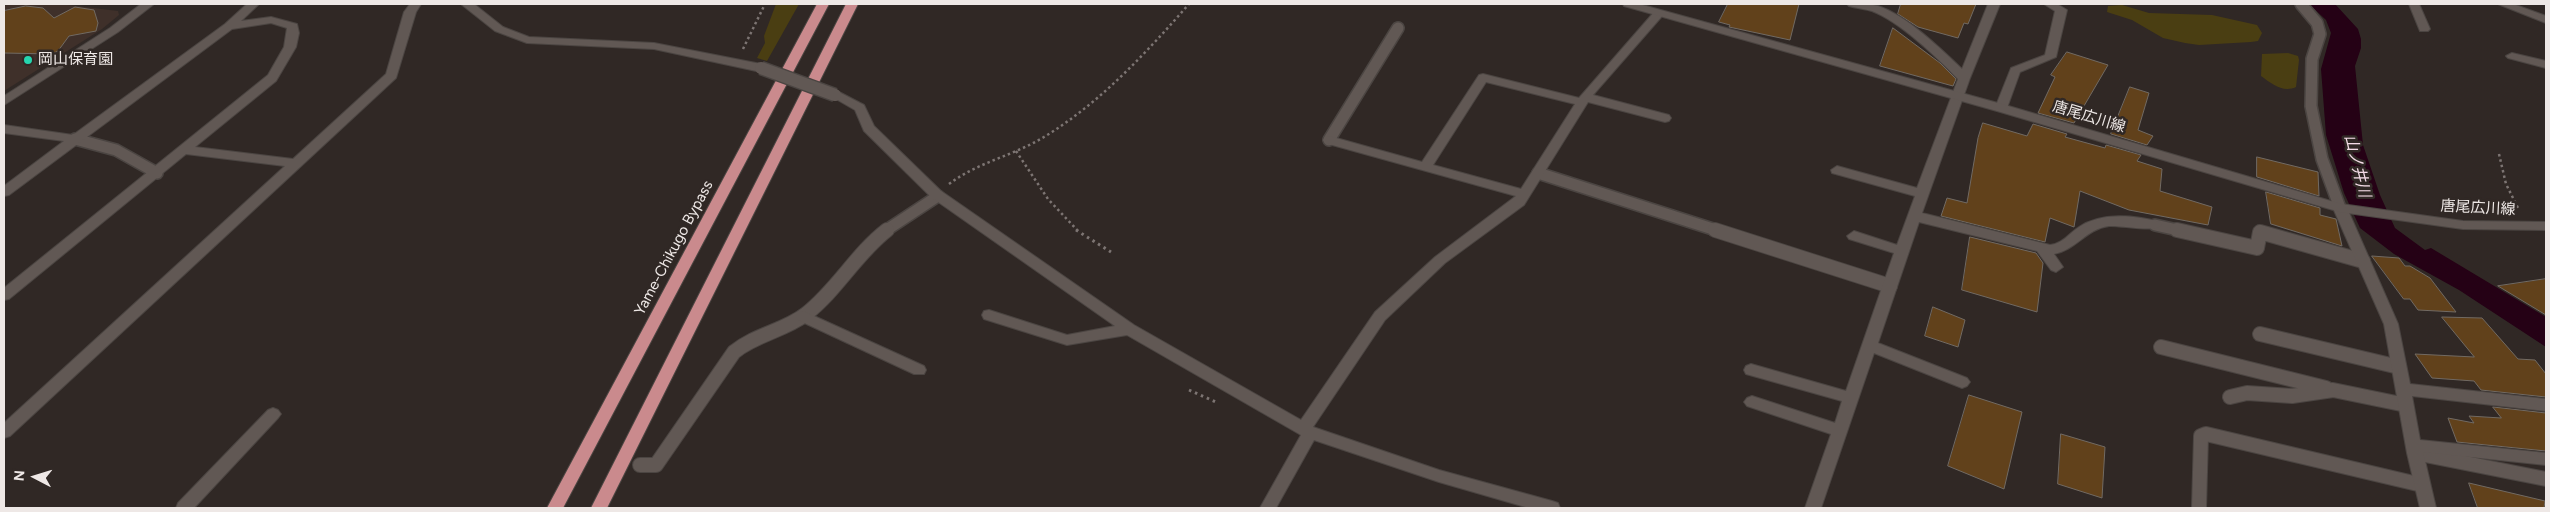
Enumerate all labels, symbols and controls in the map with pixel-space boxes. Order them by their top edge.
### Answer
place label: 岡山保育園 [38,51,113,69]
marker: 岡山保育園 [22,54,34,66]
street label: 唐尾広川線 [2051,97,2127,137]
water label: 山ノ井川 [2340,133,2374,199]
street label: Yame-Chikugo Bypass [631,178,717,318]
street label: 唐尾広川線 [2440,197,2516,219]
north arrow [10,452,60,502]
text: N [11,470,28,482]

